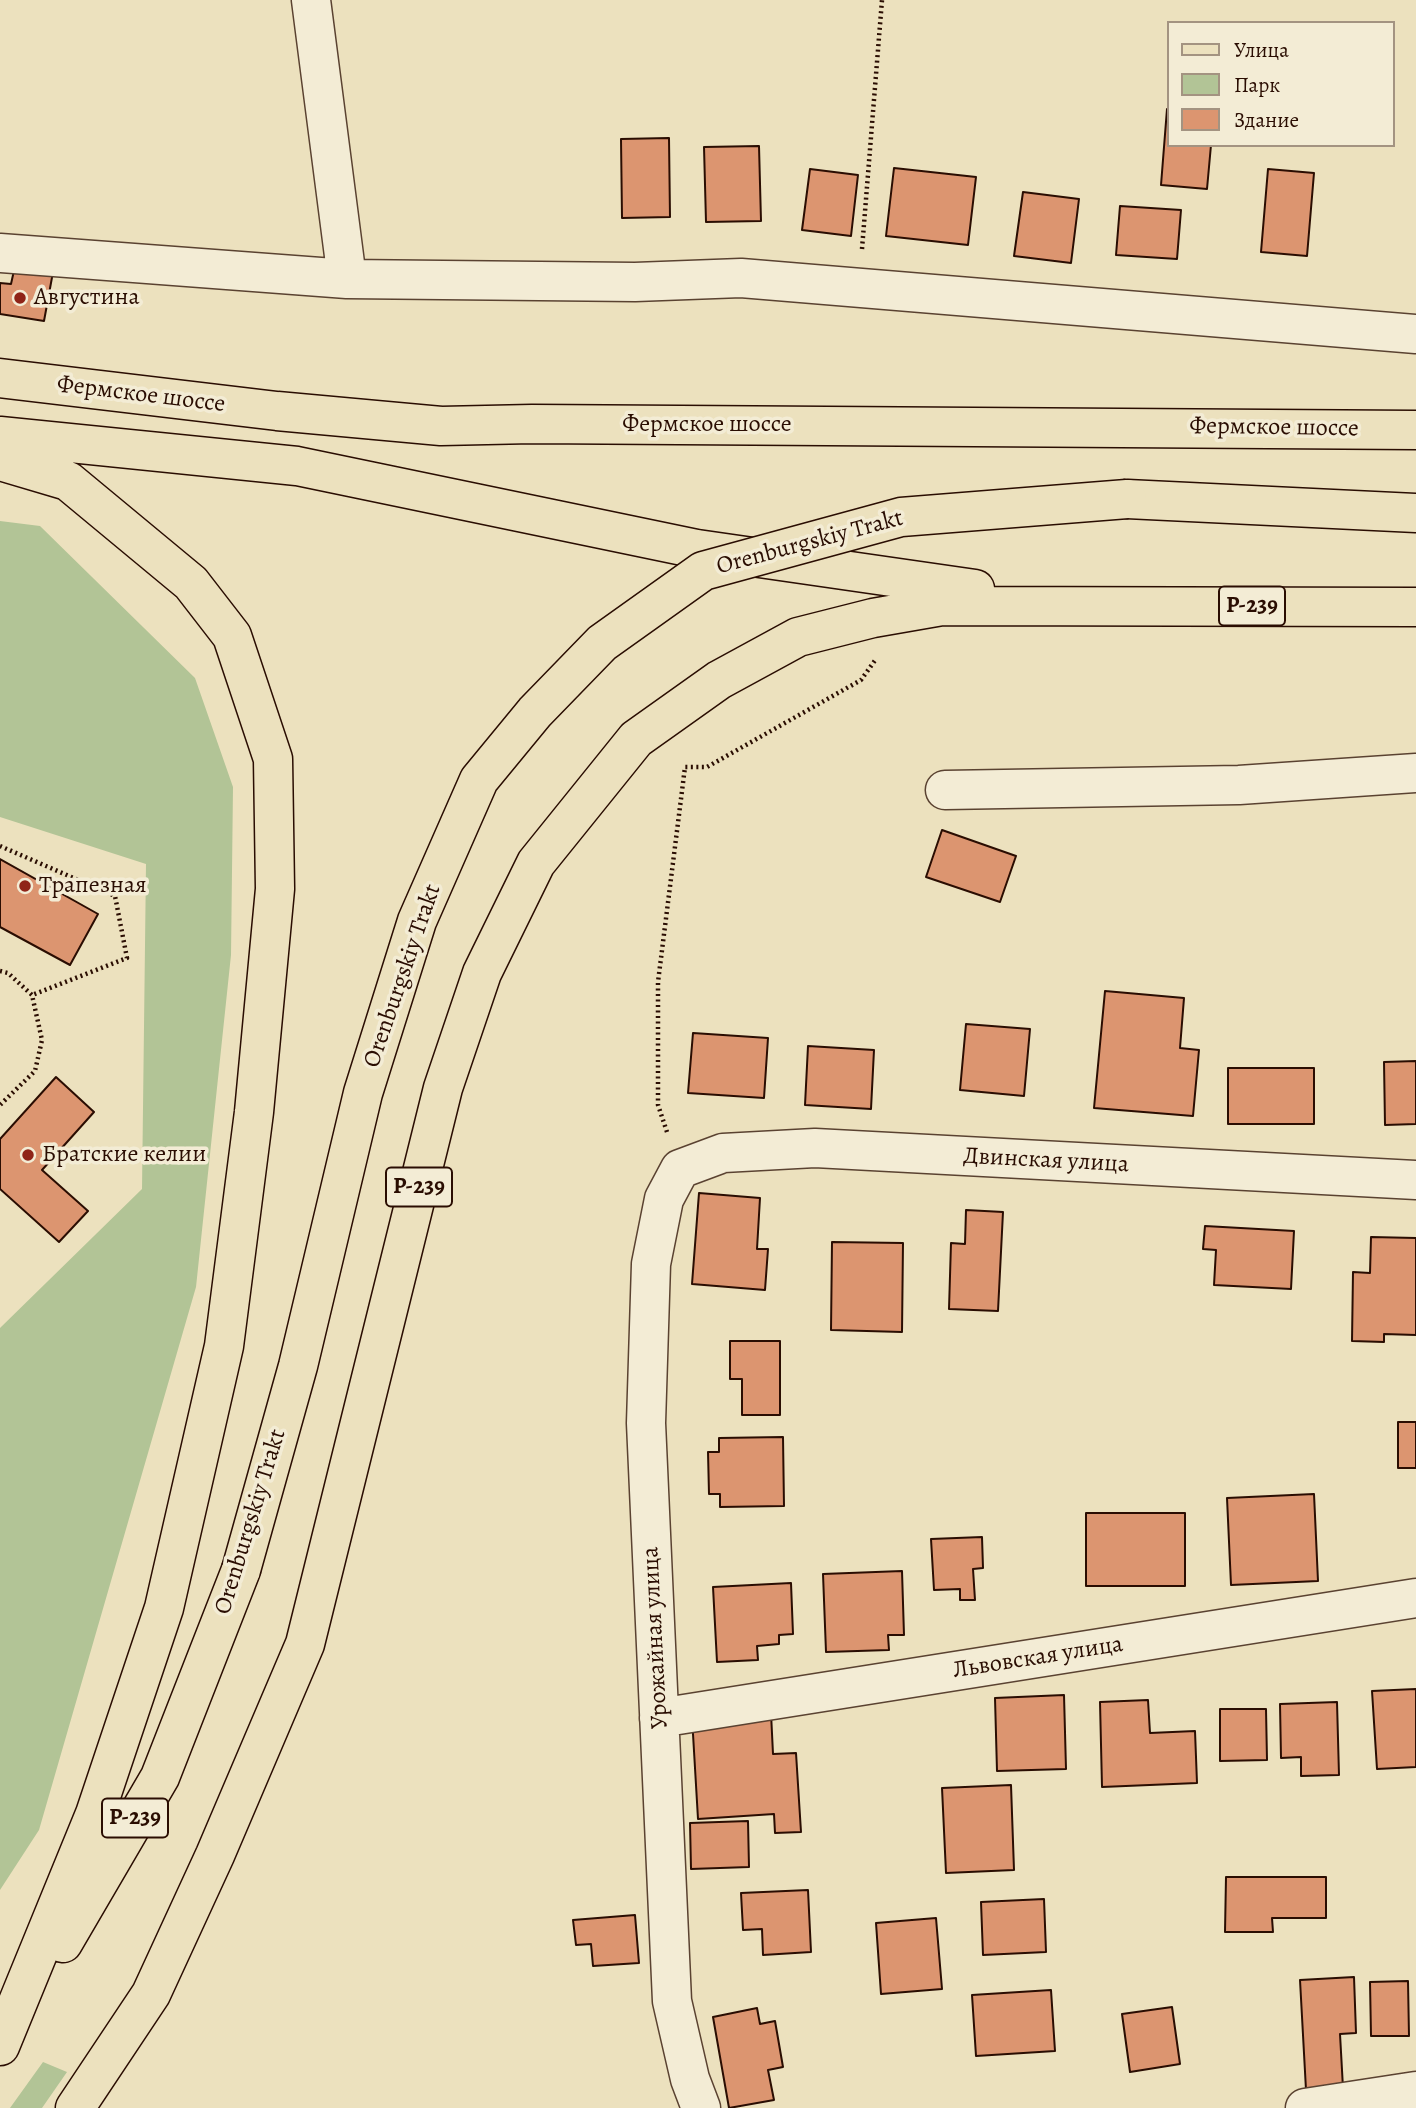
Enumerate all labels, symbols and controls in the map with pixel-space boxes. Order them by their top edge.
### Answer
legend [1168,21,1395,147]
text: Улица [1234,36,1289,64]
text: Парк [1234,71,1280,99]
text: Здание [1234,106,1299,134]
place label: Августина [34,284,140,312]
marker: Августина [12,290,28,306]
street label: Фермское шоссе [55,370,227,420]
street label: Фермское шоссе [622,411,792,439]
street label: Фермское шоссе [1189,412,1359,444]
street label: Orenburgskiy Trakt [714,504,906,582]
road number: Р-239 [1219,586,1285,626]
place label: Трапезная [39,872,147,900]
marker: Трапезная [17,878,33,894]
street label: Orenburgskiy Trakt [358,881,448,1071]
place label: Братские келии [42,1141,206,1169]
street label: Двинская улица [962,1142,1130,1180]
marker: Братские келии [20,1147,36,1163]
road number: Р-239 [386,1168,452,1206]
street label: Orenburgskiy Trakt [209,1426,293,1618]
street label: Урожайная улица [637,1546,675,1730]
street label: Львовская улица [951,1630,1125,1686]
road number: Р-239 [102,1798,168,1838]

